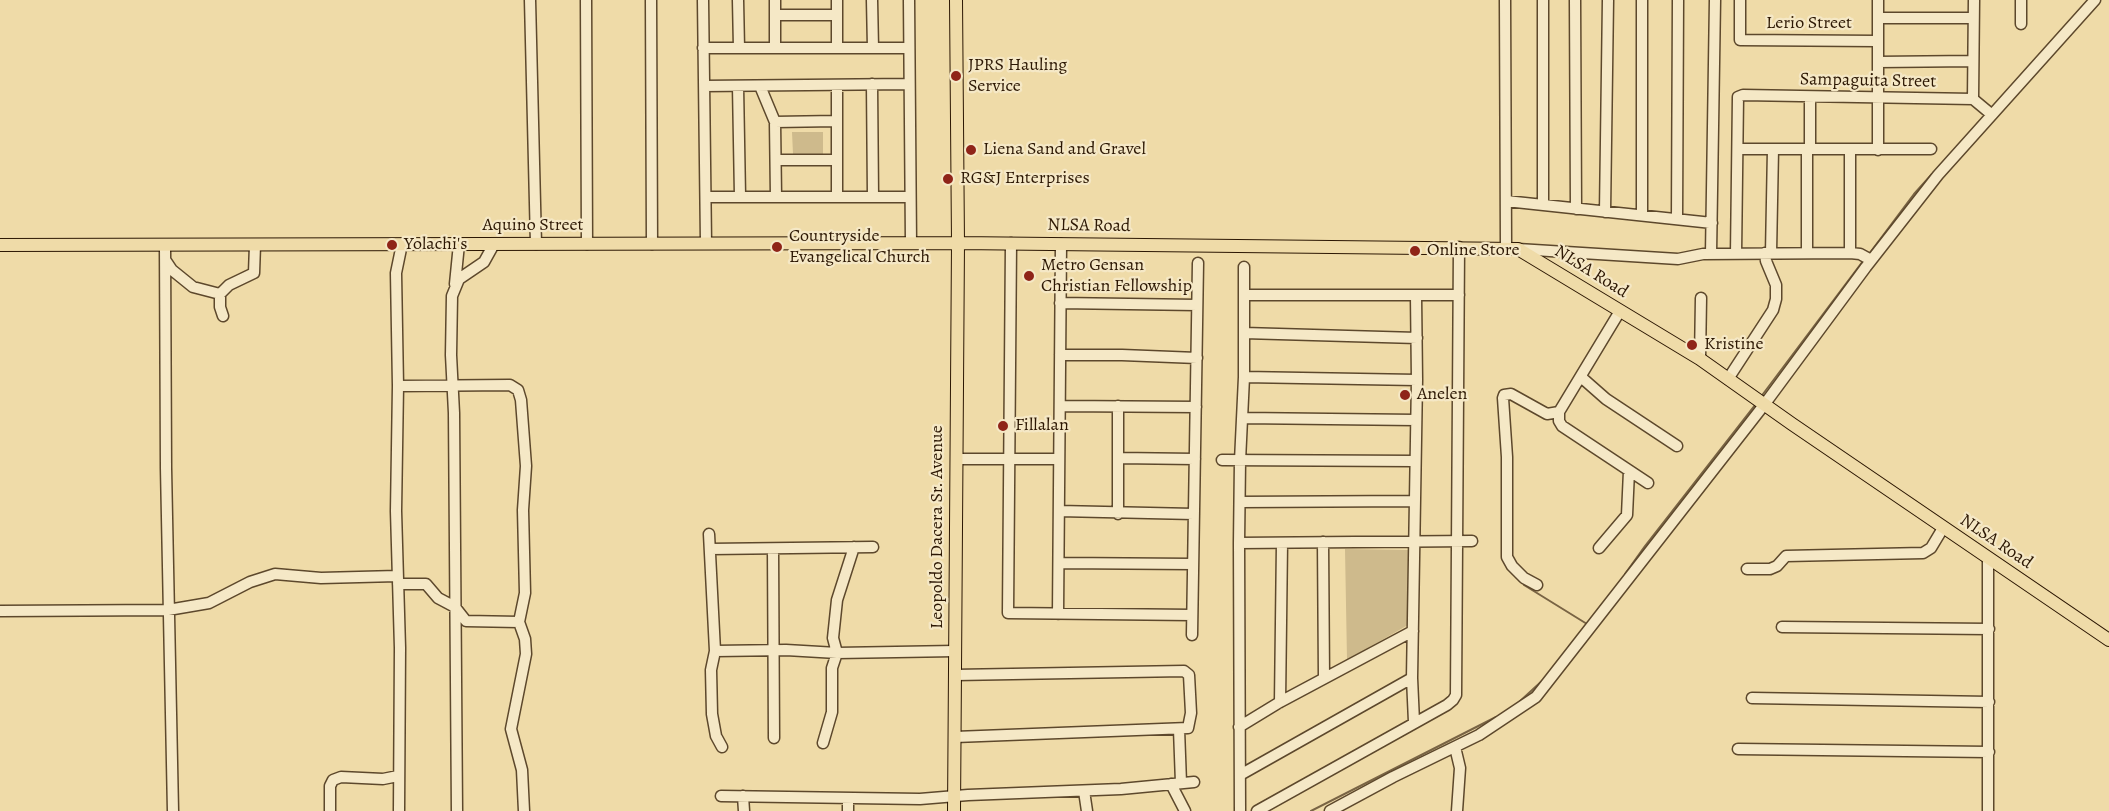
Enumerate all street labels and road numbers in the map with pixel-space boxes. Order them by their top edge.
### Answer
street label: Lerio Street [1766,13,1852,35]
street label: Sampaguita Street [1800,69,1936,93]
street label: NLSA Road [1047,214,1131,238]
street label: Aquino Street [483,215,583,237]
street label: NLSA Road [1550,241,1632,303]
street label: Leopoldo Dacera Sr. Avenue [927,425,949,629]
street label: NLSA Road [1955,510,2037,574]

